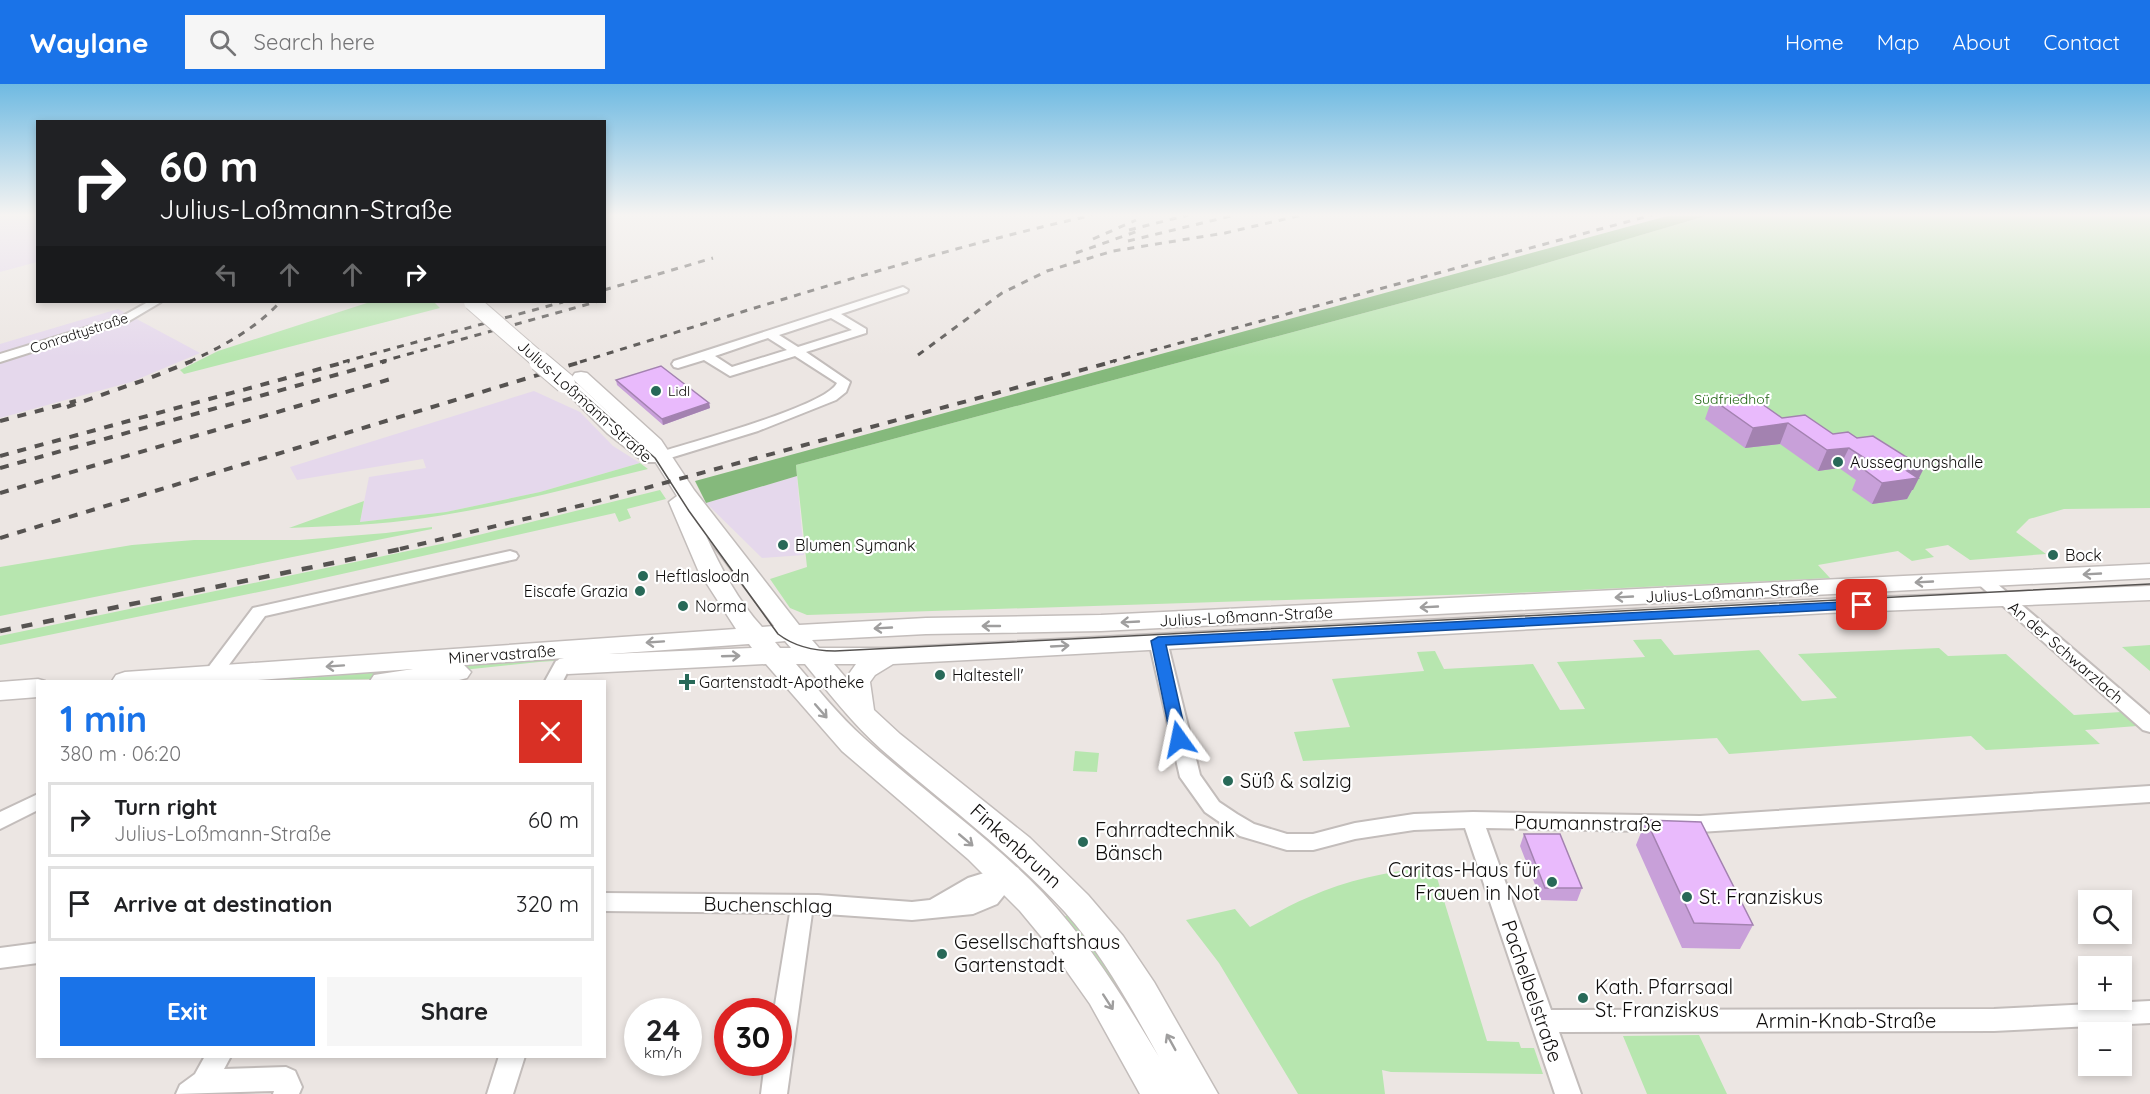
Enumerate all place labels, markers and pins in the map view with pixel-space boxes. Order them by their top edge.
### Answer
place label: Lidl [668,382,690,400]
marker: Lidl [649,384,663,398]
place label: Aussegnungshalle [1850,452,1983,472]
marker: Aussegnungshalle [1831,455,1845,469]
place label: Blumen Symank [795,535,916,555]
marker: Blumen Symank [776,538,790,552]
place label: Bock [2065,545,2102,565]
marker: Bock [2046,548,2060,562]
place label: Heftlasloodn [655,566,749,586]
marker: Heftlasloodn [636,569,650,583]
pin [1836,579,1887,630]
place label: Eiscafe Grazia [524,581,628,601]
marker: Eiscafe Grazia [633,584,647,598]
place label: Norma [695,596,747,616]
marker: Norma [676,599,690,613]
place label: Haltestell' [952,665,1024,685]
marker: Haltestell' [933,668,947,682]
place label: Gartenstadt-Apotheke [699,672,864,692]
marker: Gartenstadt-Apotheke [680,675,694,689]
place label: Süß & salzig [1240,768,1352,793]
marker: Süß & salzig [1221,774,1235,788]
place label: Fahrradtechnik Bänsch [1095,817,1235,865]
marker: Fahrradtechnik Bänsch [1076,835,1090,849]
place label: Caritas-Haus für Frauen in Not [1388,857,1540,905]
marker: Caritas-Haus für Frauen in Not [1545,875,1559,889]
place label: St. Franziskus [1699,884,1823,909]
marker: St. Franziskus [1680,890,1694,904]
place label: Gesellschaftshaus Gartenstadt [954,929,1120,977]
marker: Gesellschaftshaus Gartenstadt [935,947,949,961]
place label: Kath. Pfarrsaal St. Franziskus [1595,974,1733,1022]
marker: Kath. Pfarrsaal St. Franziskus [1576,991,1590,1005]

